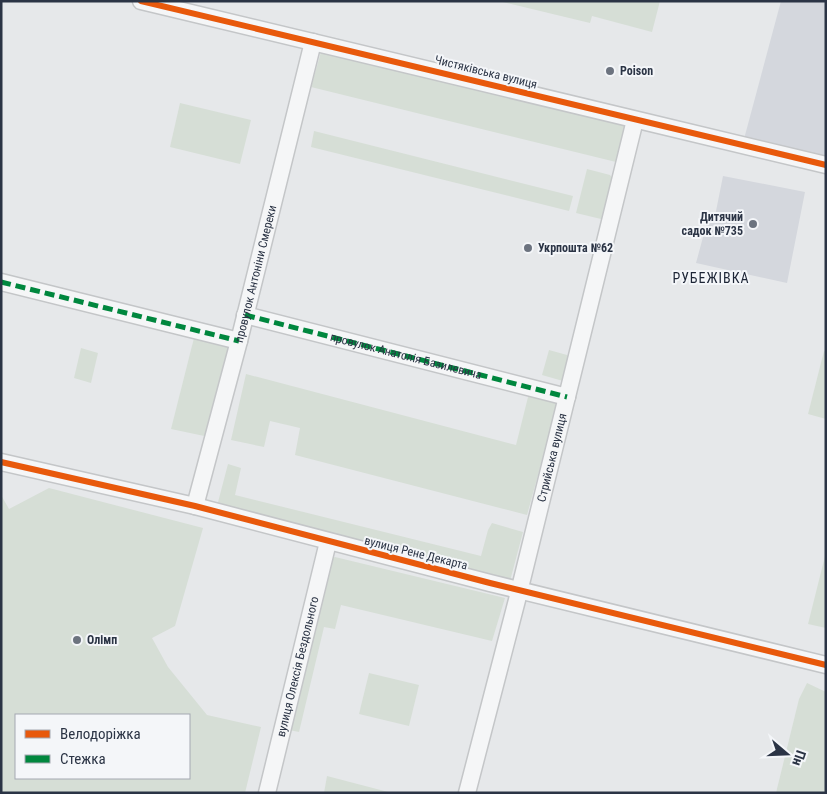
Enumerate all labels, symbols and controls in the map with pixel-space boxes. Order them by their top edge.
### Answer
street label: Чистяківська вулиця [433,53,539,91]
place label: Poison [620,64,653,78]
marker: Poison [604,65,616,77]
street label: провулок Антоніни Смереки [232,204,279,344]
place label: Дитячий садок №735 [682,210,743,238]
marker: Дитячий садок №735 [747,218,759,230]
place label: Укрпошта №62 [538,241,613,255]
marker: Укрпошта №62 [522,242,534,254]
district label: РУБЕЖІВКА [672,270,750,286]
street label: провулок Анатолія Базилевича [329,330,483,382]
street label: Стрийська вулиця [534,412,570,503]
street label: вулиця Рене Декарта [363,533,469,573]
street label: вулиця Олексія Бездольного [274,595,321,738]
place label: Олімп [87,633,117,647]
marker: Олімп [71,634,83,646]
legend [15,714,190,779]
text: Велодоріжка [60,725,141,743]
north arrow [762,729,812,779]
text: Пн [789,748,809,768]
text: Стежка [60,750,106,768]

